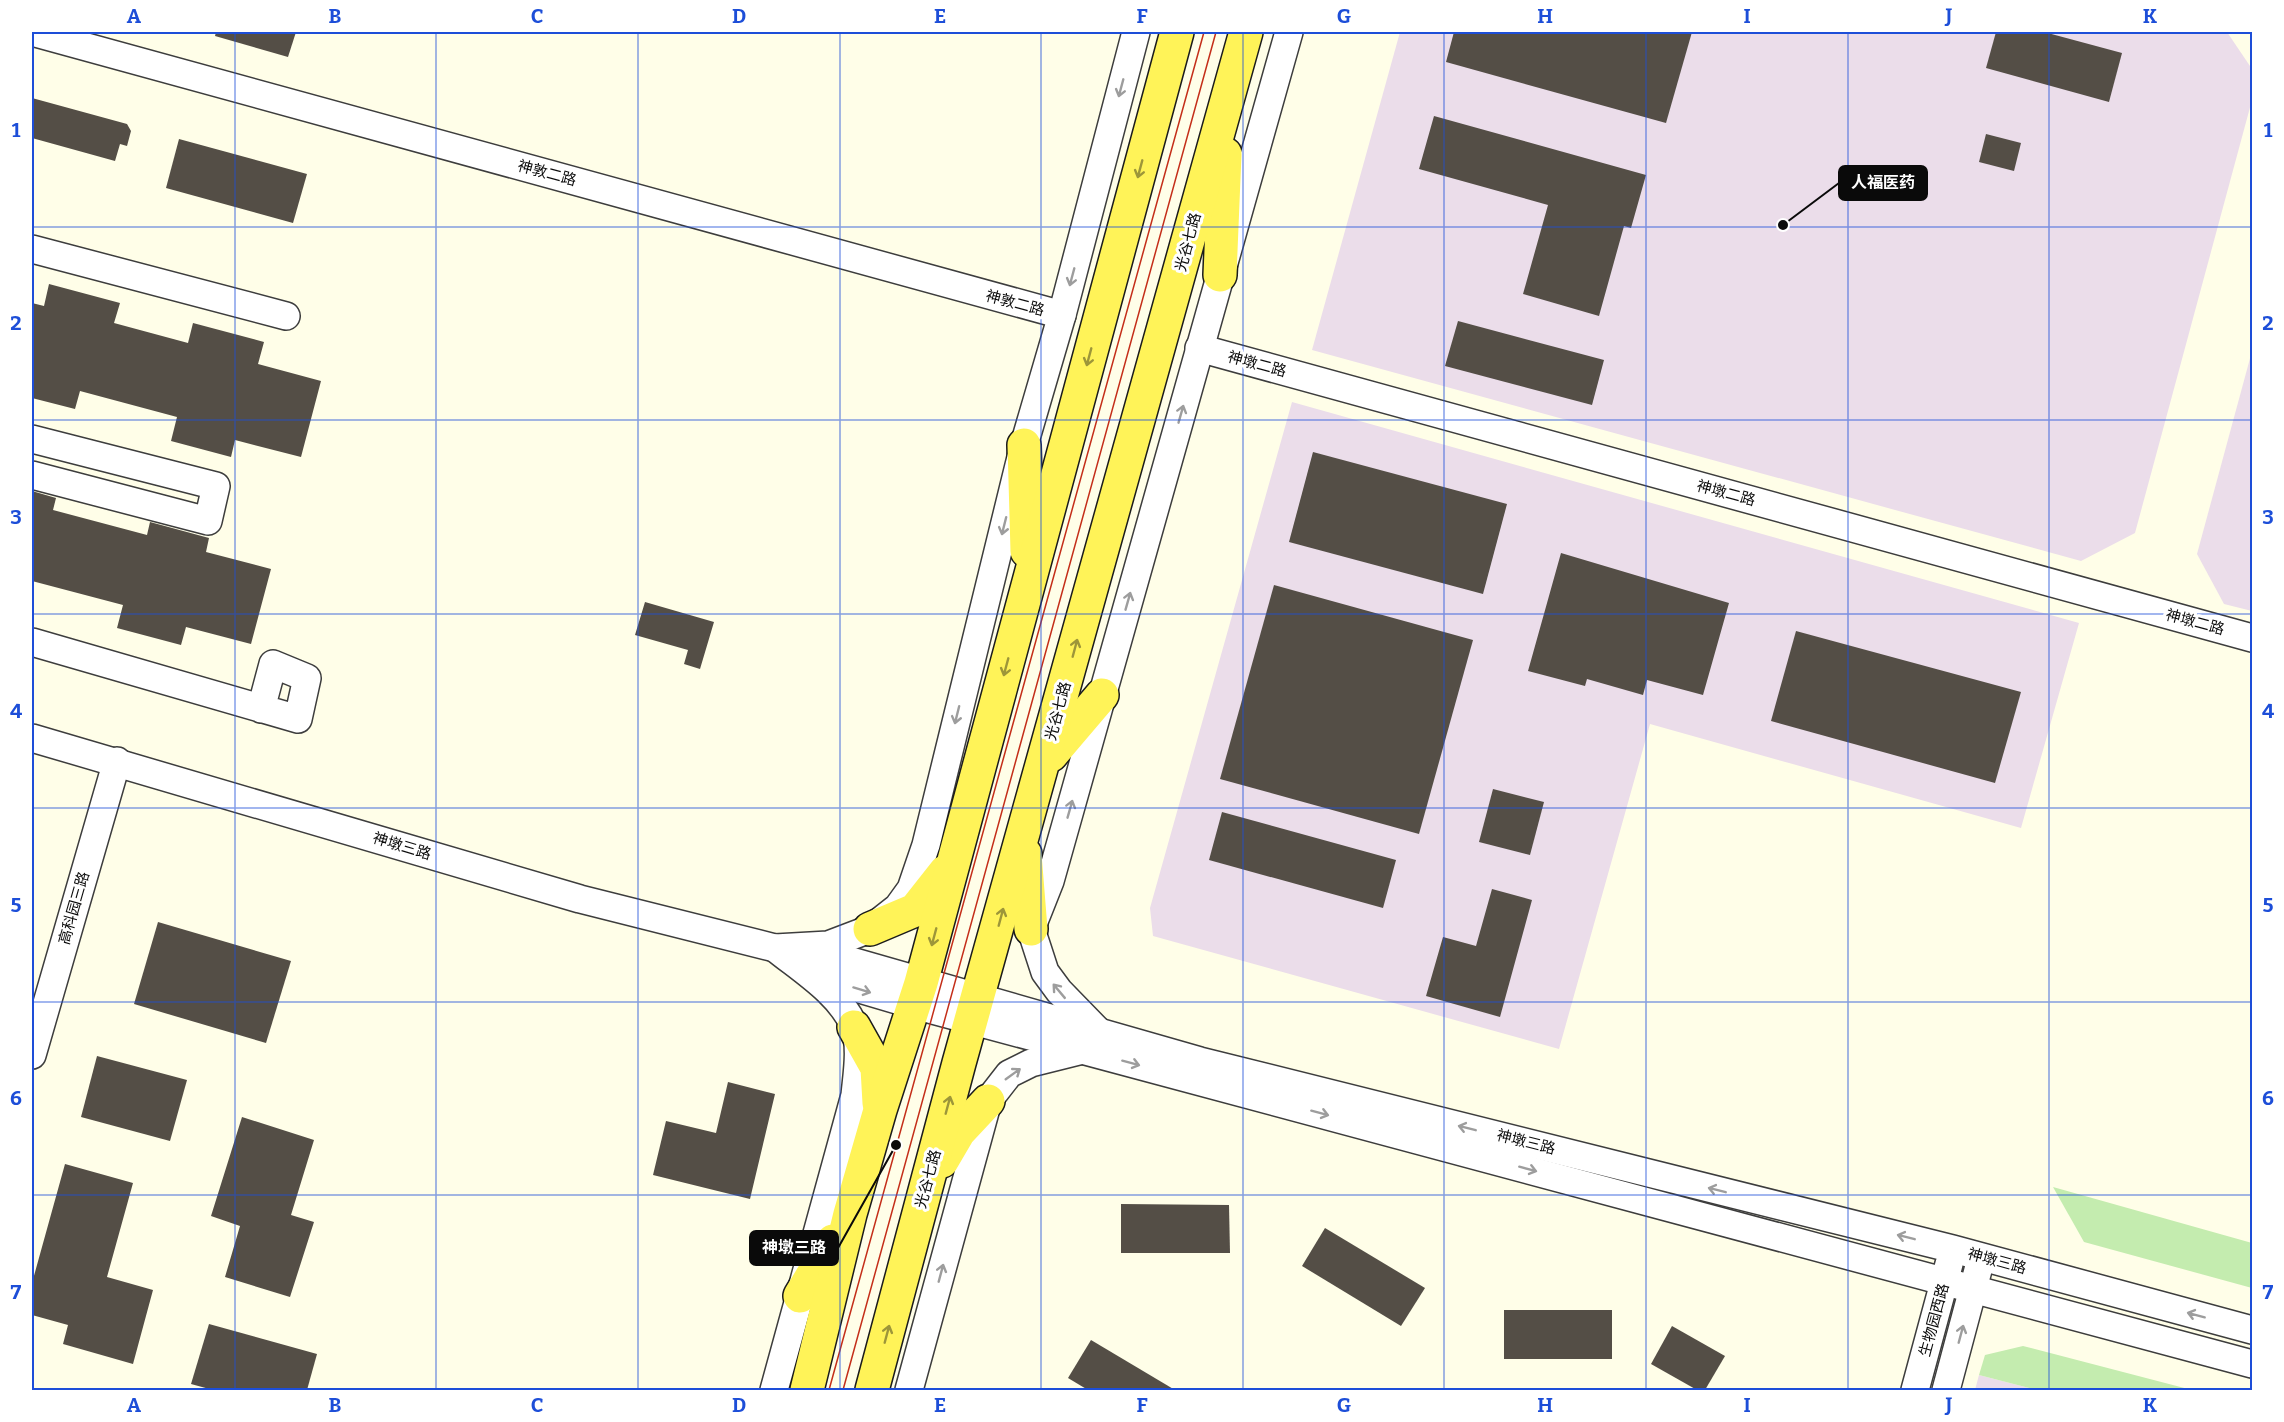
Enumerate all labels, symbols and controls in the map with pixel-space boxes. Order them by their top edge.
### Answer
text: A [127,4,142,28]
text: B [329,4,342,28]
text: C [531,4,543,28]
text: D [732,4,746,28]
text: E [934,4,946,28]
text: F [1136,4,1148,28]
text: G [1337,4,1351,28]
text: H [1537,4,1553,28]
text: I [1743,4,1751,28]
text: J [1945,4,1953,28]
text: K [2143,4,2158,28]
one-way arrow [1115,78,1126,97]
text: 1 [12,118,21,142]
text: 1 [2264,118,2273,142]
street label: 神敦二路 [516,157,578,189]
one-way arrow [1134,159,1145,178]
callout: 人福医药 [1839,166,1927,200]
text: 人福医药 [1851,173,1915,192]
street label: 光谷七路 [1172,211,1204,273]
one-way arrow [1066,267,1077,286]
street label: 神敦二路 [984,287,1046,319]
text: 2 [10,311,22,335]
text: 2 [2262,311,2274,335]
one-way arrow [1083,348,1095,367]
street label: 神墩二路 [1226,348,1288,380]
one-way arrow [1176,404,1187,423]
street label: 神墩二路 [1695,477,1757,509]
text: 3 [10,505,22,529]
text: 3 [2262,505,2274,529]
one-way arrow [998,516,1010,535]
one-way arrow [1123,592,1135,611]
street label: 神墩二路 [2164,606,2226,638]
one-way arrow [1070,639,1081,658]
one-way arrow [1000,658,1012,677]
street label: 光谷七路 [1042,680,1074,742]
text: 4 [10,699,22,723]
text: 4 [2262,699,2274,723]
one-way arrow [951,705,963,724]
one-way arrow [1065,800,1076,819]
street label: 神墩三路 [371,829,433,863]
street label: 高科园三路 [55,869,93,947]
text: 5 [11,893,22,917]
text: 5 [2263,893,2274,917]
one-way arrow [996,908,1007,927]
one-way arrow [928,927,939,946]
one-way arrow [1053,983,1066,999]
one-way arrow [852,985,871,996]
one-way arrow [1121,1058,1140,1069]
one-way arrow [1005,1068,1021,1081]
text: 6 [10,1086,22,1110]
text: 6 [2262,1086,2274,1110]
one-way arrow [943,1096,955,1115]
one-way arrow [1310,1108,1329,1120]
one-way arrow [1458,1121,1477,1133]
street label: 神墩三路 [1495,1126,1557,1158]
street label: 光谷七路 [912,1148,944,1210]
one-way arrow [1519,1164,1538,1175]
one-way arrow [1708,1183,1727,1195]
one-way arrow [1897,1230,1916,1242]
callout: 神墩三路 [750,1231,838,1265]
text: 神墩三路 [762,1238,826,1257]
street label: 神墩三路 [1966,1245,2028,1277]
one-way arrow [936,1264,947,1283]
text: 7 [11,1280,22,1304]
text: 7 [2263,1280,2274,1304]
street label: 生物园西路 [1916,1281,1952,1359]
one-way arrow [2187,1309,2206,1320]
one-way arrow [882,1325,893,1344]
one-way arrow [1955,1325,1967,1344]
text: A [127,1393,142,1417]
text: B [329,1393,342,1417]
text: C [531,1393,543,1417]
text: D [732,1393,746,1417]
text: E [934,1393,946,1417]
text: F [1136,1393,1148,1417]
text: G [1337,1393,1351,1417]
text: H [1537,1393,1553,1417]
text: I [1743,1393,1751,1417]
text: J [1945,1393,1953,1417]
text: K [2143,1393,2158,1417]

